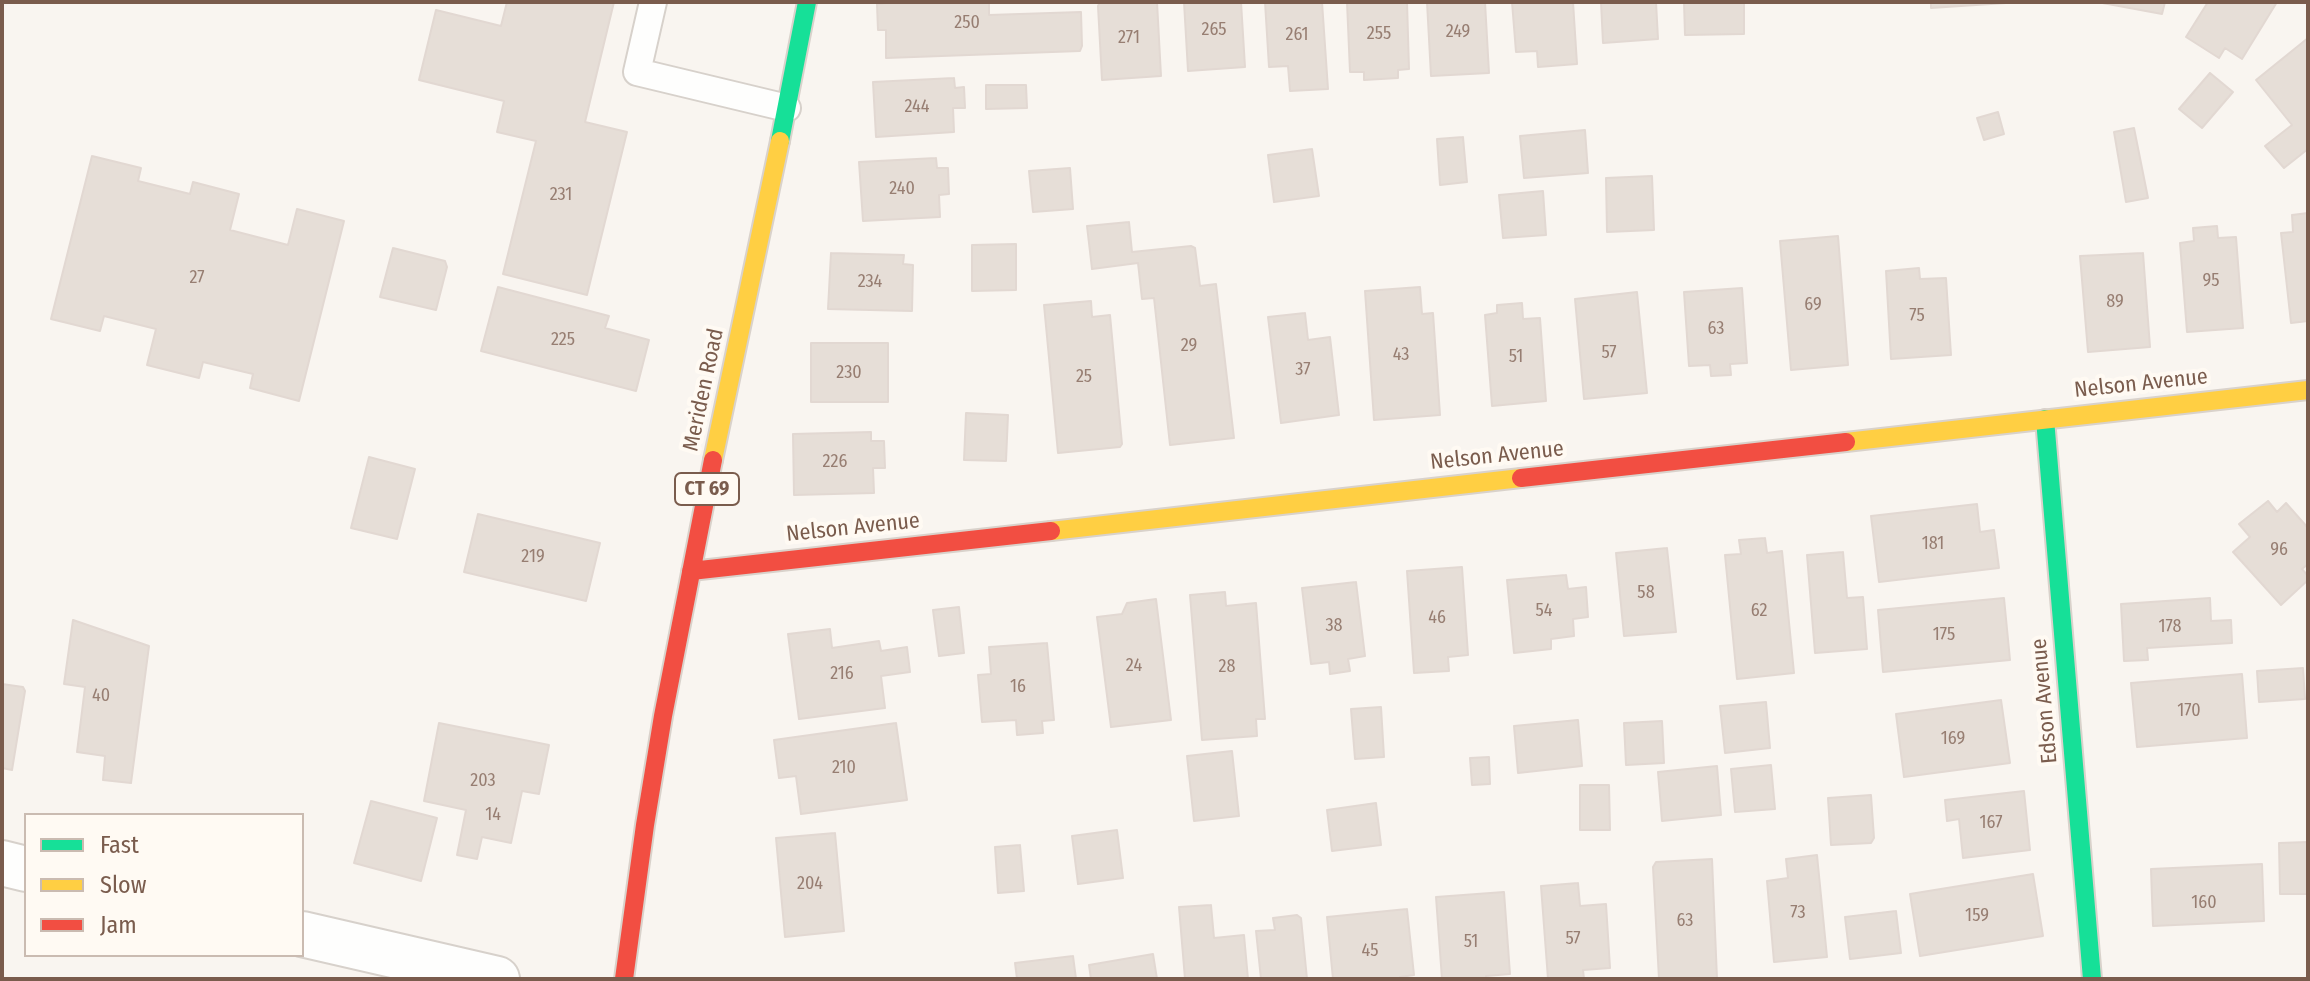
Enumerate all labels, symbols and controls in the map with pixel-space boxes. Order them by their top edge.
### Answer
house number: 250 [954,12,980,34]
house number: 265 [1201,19,1227,41]
house number: 249 [1446,21,1470,43]
house number: 255 [1367,23,1391,45]
house number: 261 [1285,24,1309,46]
house number: 271 [1118,27,1140,49]
house number: 244 [904,96,930,118]
house number: 240 [889,178,915,200]
house number: 231 [550,184,572,206]
house number: 27 [189,267,205,289]
house number: 95 [2202,270,2220,292]
house number: 234 [858,271,882,293]
house number: 89 [2106,291,2124,313]
house number: 69 [1804,294,1822,316]
house number: 75 [1909,305,1925,327]
house number: 63 [1708,318,1724,340]
street label: Meriden Road [678,326,730,454]
house number: 225 [551,329,575,351]
house number: 29 [1181,335,1197,357]
house number: 57 [1601,342,1617,364]
house number: 43 [1393,344,1409,366]
house number: 51 [1509,346,1523,368]
house number: 37 [1295,359,1311,381]
house number: 230 [836,362,862,384]
street label: Nelson Avenue [2073,364,2209,404]
house number: 25 [1076,366,1092,388]
street label: Nelson Avenue [1429,436,1565,476]
house number: 226 [823,451,847,473]
road number: CT 69 [675,473,739,505]
street label: Nelson Avenue [785,508,921,548]
house number: 181 [1922,533,1944,555]
house number: 96 [2270,539,2288,561]
house number: 219 [521,546,545,568]
house number: 58 [1637,582,1655,604]
house number: 54 [1536,600,1552,622]
house number: 62 [1751,600,1767,622]
house number: 46 [1428,607,1446,629]
house number: 38 [1325,615,1343,637]
house number: 178 [2159,616,2181,638]
house number: 175 [1933,624,1955,646]
street label: Edson Avenue [2026,637,2064,765]
house number: 24 [1126,655,1142,677]
house number: 28 [1219,656,1235,678]
house number: 216 [830,663,854,685]
house number: 16 [1010,676,1026,698]
house number: 40 [92,685,110,707]
house number: 170 [2177,700,2201,722]
house number: 169 [1941,728,1965,750]
house number: 210 [832,757,856,779]
house number: 203 [470,770,496,792]
house number: 14 [485,804,501,826]
house number: 167 [1980,812,2002,834]
legend [24,813,304,957]
text: Fast [100,831,139,859]
text: Slow [100,871,146,899]
house number: 204 [797,873,823,895]
house number: 160 [2191,892,2217,914]
house number: 73 [1790,902,1806,924]
house number: 159 [1965,905,1989,927]
house number: 63 [1677,910,1693,932]
text: Jam [100,911,137,939]
house number: 57 [1565,928,1581,950]
house number: 51 [1464,931,1478,953]
house number: 45 [1362,940,1378,962]

